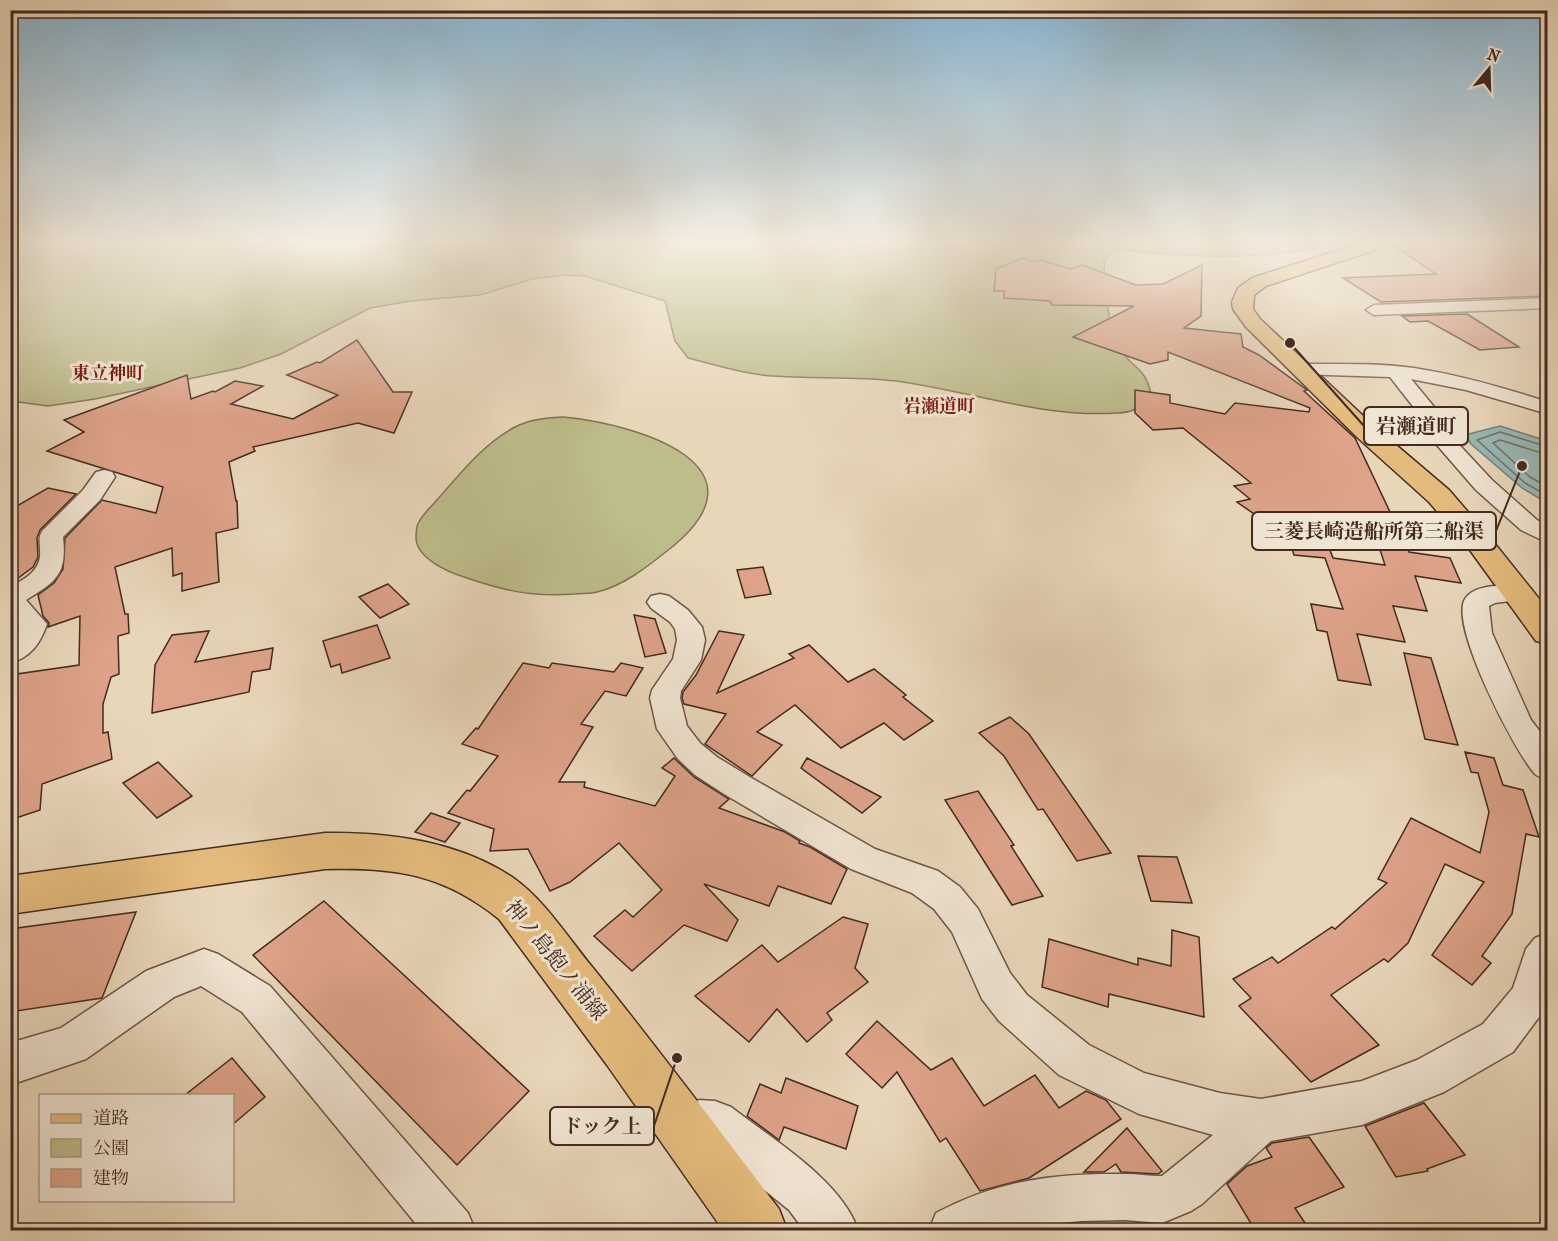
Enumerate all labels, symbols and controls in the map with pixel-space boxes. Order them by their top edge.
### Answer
north arrow [1459,39,1519,99]
text: N [1485,44,1503,67]
district label: 東立神町 [72,363,144,384]
district label: 岩瀬道町 [903,396,975,417]
callout: 岩瀬道町 [1364,407,1468,445]
text: 岩瀬道町 [1376,415,1457,438]
callout: 三菱長崎造船所第三船渠 [1252,512,1496,550]
text: 三菱長崎造船所第三船渠 [1264,520,1484,543]
street label: 神ノ島飽ノ浦線 [500,895,612,1025]
legend [39,1094,234,1202]
callout: ドック上 [550,1107,654,1145]
text: 道路 [93,1108,129,1129]
text: ドック上 [562,1115,642,1138]
text: 公園 [93,1138,129,1159]
text: 建物 [93,1168,129,1189]

